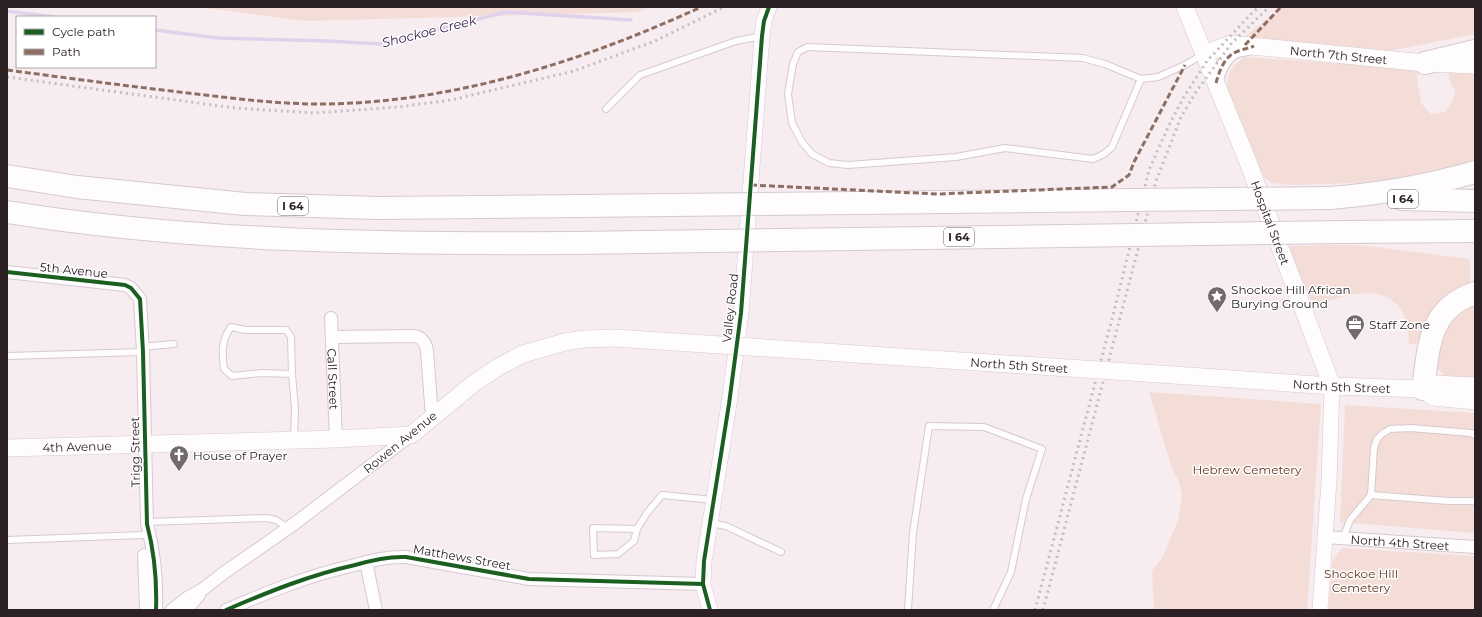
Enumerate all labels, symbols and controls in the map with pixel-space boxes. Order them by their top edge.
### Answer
water label: Shockoe Creek [380,11,479,50]
legend [16,16,156,68]
text: Cycle path [52,24,115,39]
street label: North 7th Street [1289,42,1388,67]
text: Path [52,44,81,59]
street label: Hospital Street [1248,178,1293,267]
road number: I 64 [1388,190,1418,208]
road number: I 64 [278,197,308,215]
road number: I 64 [944,228,974,246]
street label: 5th Avenue [39,259,109,281]
street label: Valley Road [719,273,741,343]
place label: Shockoe Hill African Burying Ground [1231,282,1351,311]
place icon: Shockoe Hill African Burying Ground [1206,285,1228,313]
office icon: Staff Zone [1344,313,1366,341]
place label: Staff Zone [1369,317,1430,332]
street label: Call Street [325,348,342,410]
street label: North 5th Street [970,354,1068,375]
street label: North 5th Street [1292,376,1391,395]
street label: Rowen Avenue [360,408,440,476]
street label: Trigg Street [127,416,143,487]
street label: 4th Avenue [42,438,112,455]
church icon: House of Prayer [168,444,190,472]
place label: House of Prayer [193,448,287,463]
park label: Hebrew Cemetery [1192,462,1302,477]
street label: North 4th Street [1350,531,1450,553]
street label: Matthews Street [412,541,512,573]
park label: Shockoe Hill Cemetery [1324,566,1398,595]

